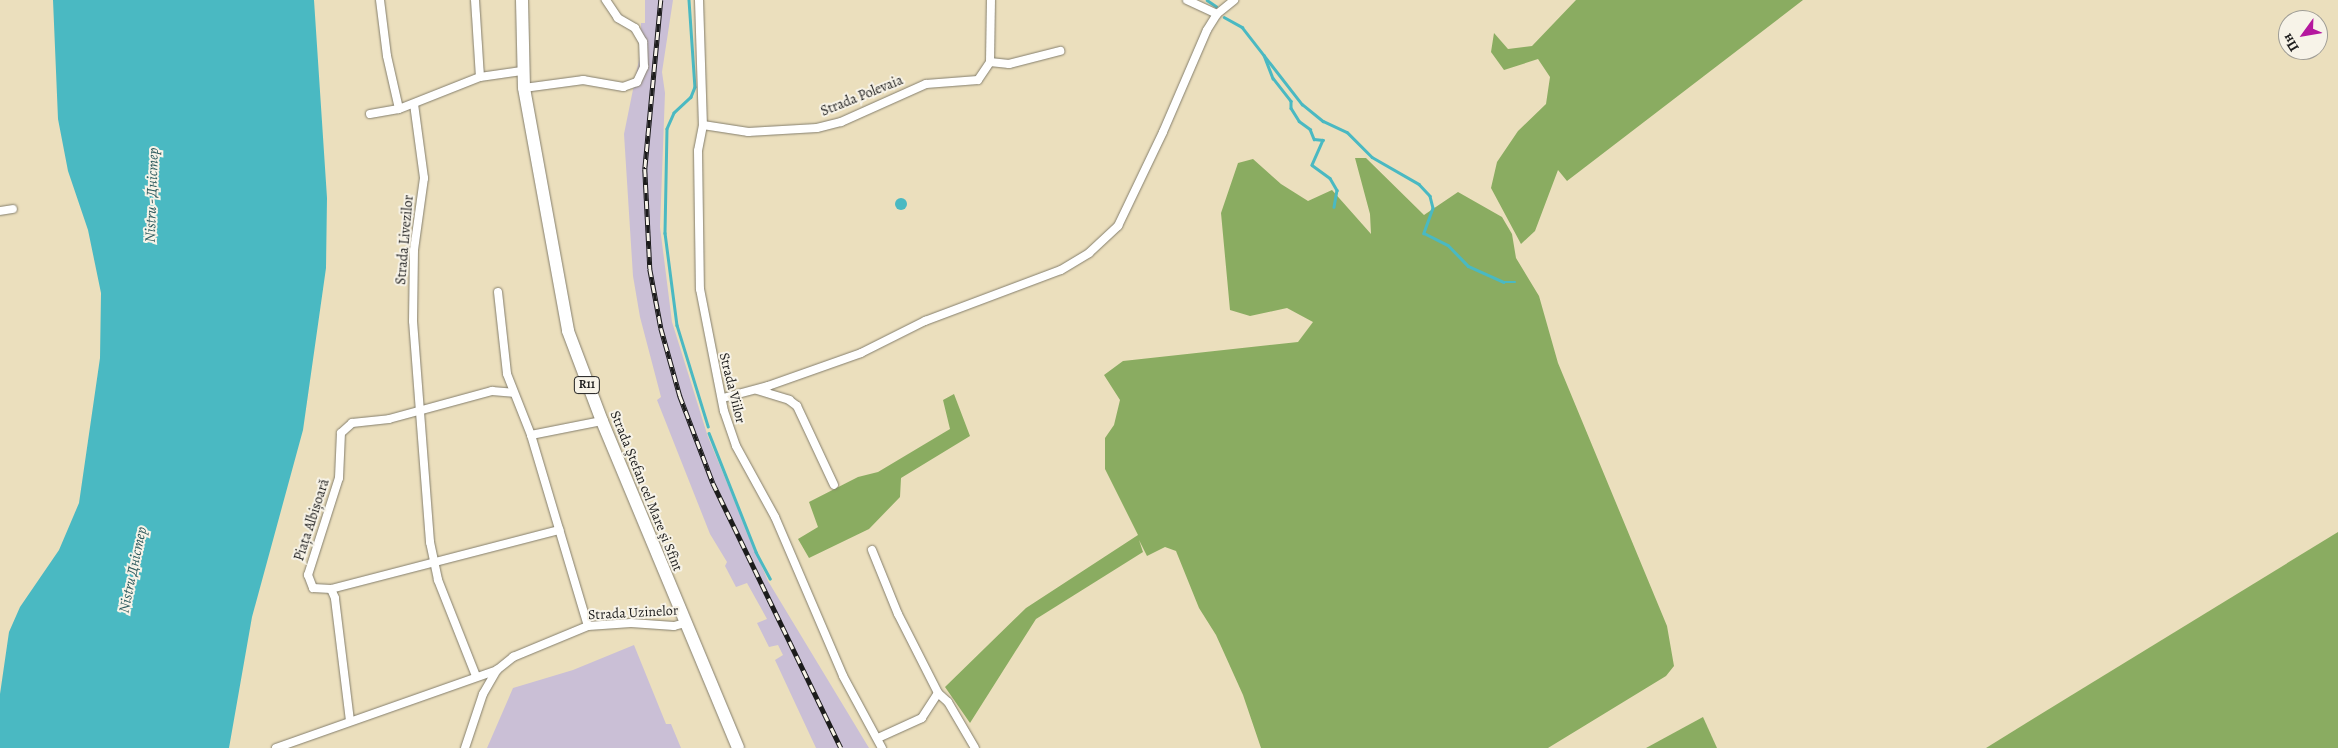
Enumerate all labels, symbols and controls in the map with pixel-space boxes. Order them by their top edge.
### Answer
north arrow [2278,10,2328,60]
text: Пн [2278,30,2304,55]
street label: Strada Polevaia [818,72,906,120]
water label: Nistru - Дністер [141,147,163,243]
street label: Strada Livezilor [393,194,417,286]
street label: Strada Viilor [715,351,749,425]
road number: R11 [573,376,601,394]
street label: Strada Ştefan cel Mare şi Sfînt [606,408,686,574]
street label: Piața Albișoară [291,477,333,563]
water label: Nistru Дністер [115,525,151,615]
street label: Strada Uzinelor [588,602,678,624]

